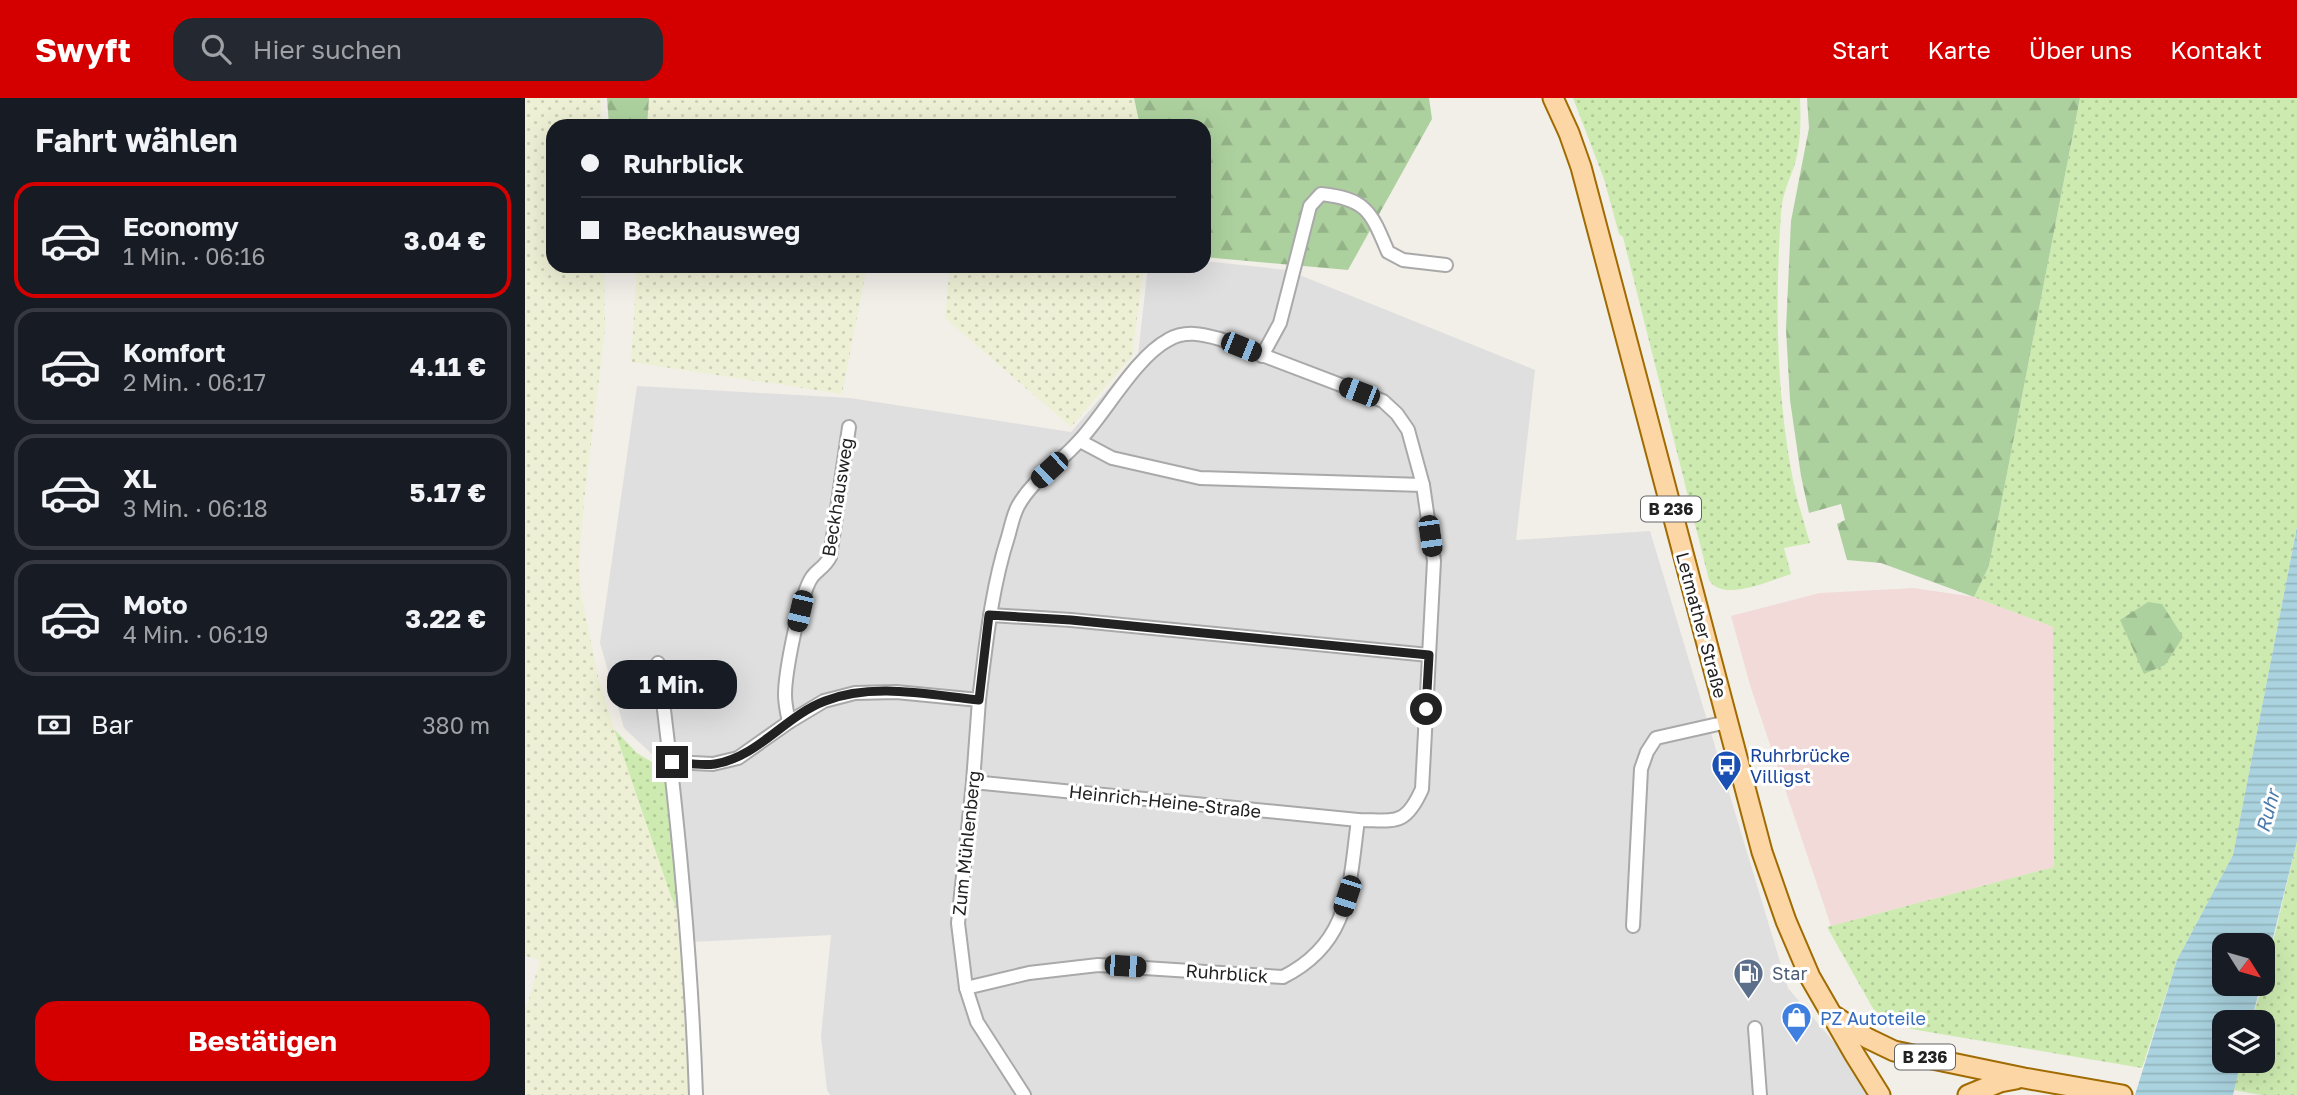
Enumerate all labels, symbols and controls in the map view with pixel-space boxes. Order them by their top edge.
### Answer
search box [173,18,663,81]
text: Swyft [35,30,131,69]
icon: search [197,30,235,68]
text: Hier suchen [253,34,402,65]
text: Start [1832,35,1889,64]
text: Karte [1927,35,1991,64]
text: Über uns [2029,35,2132,64]
text: Kontakt [2170,35,2262,64]
text: Fahrt wählen [35,121,238,159]
text: Ruhrblick [623,148,744,179]
icon: car [39,209,102,272]
text: Economy [123,211,239,242]
text: Beckhausweg [623,215,800,246]
text: 3.04 € [404,225,486,256]
text: 1 Min. · 06:16 [123,242,265,270]
car [1218,329,1265,365]
icon: car [39,335,102,398]
text: Komfort [123,337,226,368]
text: 4.11 € [410,351,486,382]
text: 2 Min. · 06:17 [123,368,266,396]
car [1336,375,1383,409]
street label: Beckhausweg [817,436,857,558]
car [1027,448,1072,492]
icon: car [39,461,102,524]
text: XL [123,463,157,494]
text: 5.17 € [409,477,486,508]
text: 3 Min. · 06:18 [123,494,268,522]
road number: B 236 [1641,496,1701,522]
car [1417,514,1444,558]
street label: Letmather Straße [1672,550,1732,700]
icon: car [39,587,102,650]
car [786,588,815,634]
text: Moto [123,589,188,620]
text: 3.22 € [405,603,486,634]
text: 4 Min. · 06:19 [123,620,268,648]
callout: 1 Min. [607,660,737,710]
text: 1 Min. [639,670,705,698]
route start [1410,693,1442,725]
icon: cash [35,706,73,744]
text: Bar [91,709,133,740]
text: 380 m [422,711,490,739]
place label: Ruhrbrücke Villigst [1750,744,1850,787]
route end [656,746,688,778]
bus stop icon: Ruhrbrücke Villigst [1710,748,1744,792]
street label: Zum Mühlenberg [947,769,985,917]
street label: Heinrich-Heine-Straße [1068,780,1262,822]
water label: Ruhr [2250,785,2284,835]
car [1331,873,1364,919]
north arrow [2212,933,2275,996]
map controls [2212,933,2275,1073]
car [1104,954,1147,978]
fuel station icon: Star [1732,956,1766,1000]
street label: Ruhrblick [1185,959,1269,987]
place label: Star [1772,962,1808,984]
button: Bestätigen [35,1001,490,1081]
shop icon: PZ Autoteile [1780,1001,1814,1045]
place label: PZ Autoteile [1820,1007,1926,1029]
button: layers [2212,1010,2275,1073]
road number: B 236 [1895,1044,1955,1070]

